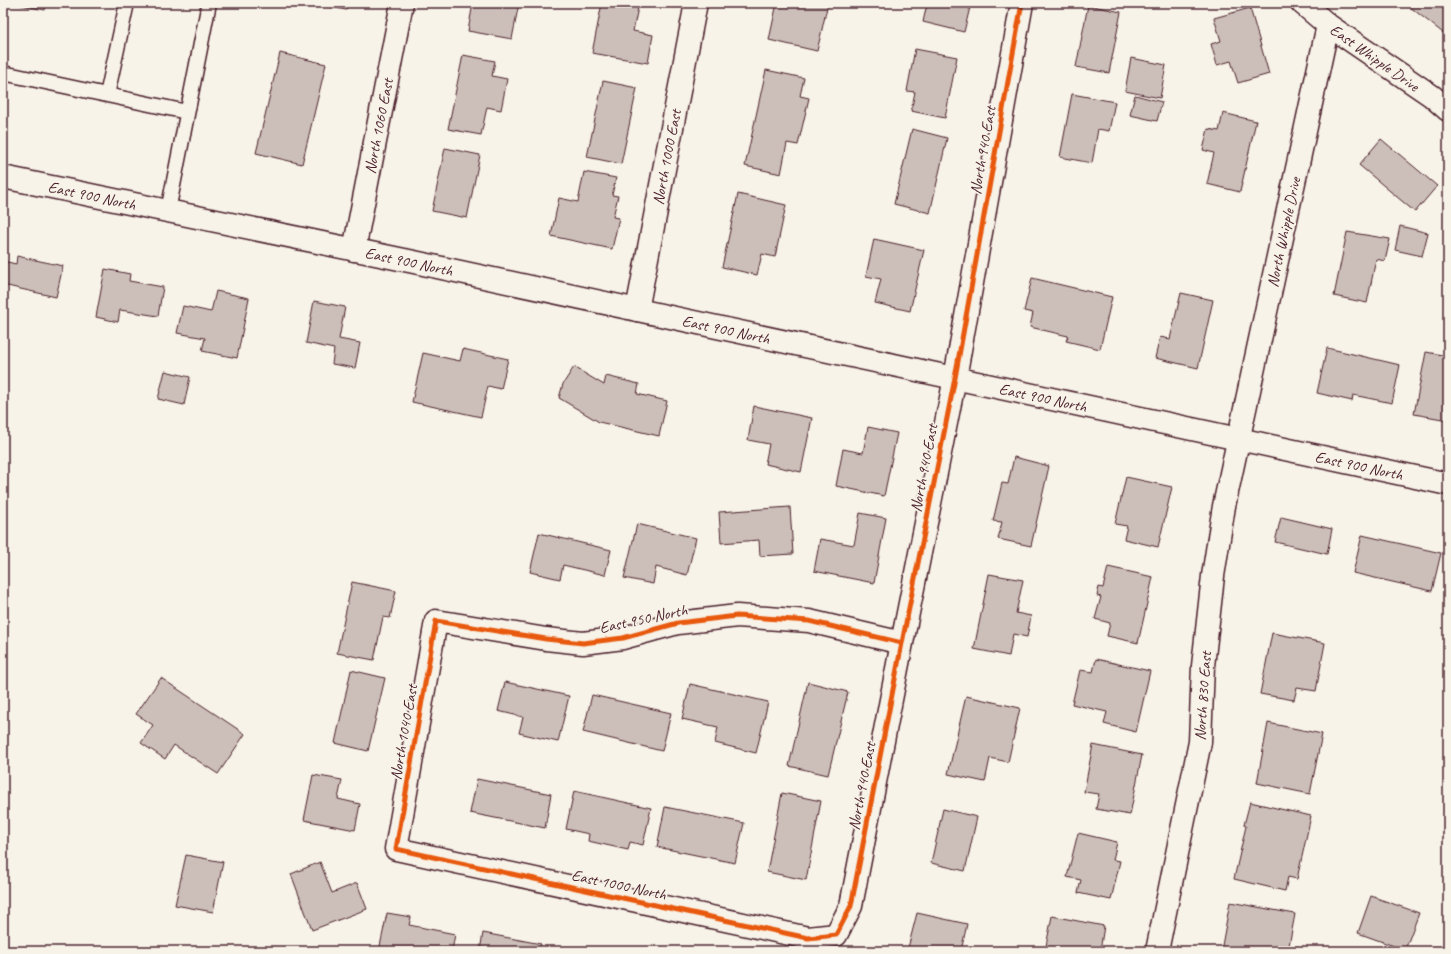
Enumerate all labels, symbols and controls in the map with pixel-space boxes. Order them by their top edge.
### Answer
street label: East Whipple Drive [1326,20,1424,97]
street label: North 1060 East [360,75,398,175]
street label: North 940 East [965,103,1001,196]
street label: North 1000 East [648,106,686,206]
street label: North Whipple Drive [1263,174,1306,289]
street label: East 900 North [46,177,138,215]
street label: East 900 North [363,243,455,281]
street label: East 900 North [680,311,772,349]
street label: East 900 North [997,379,1089,417]
street label: North 940 East [906,421,943,514]
street label: East 900 North [1313,447,1405,485]
street label: East 950 North [598,600,690,638]
street label: North 830 East [1190,649,1216,741]
street label: North 1040 East [386,681,422,781]
street label: North 940 East [844,739,881,832]
street label: East 1000 North [570,865,669,905]

